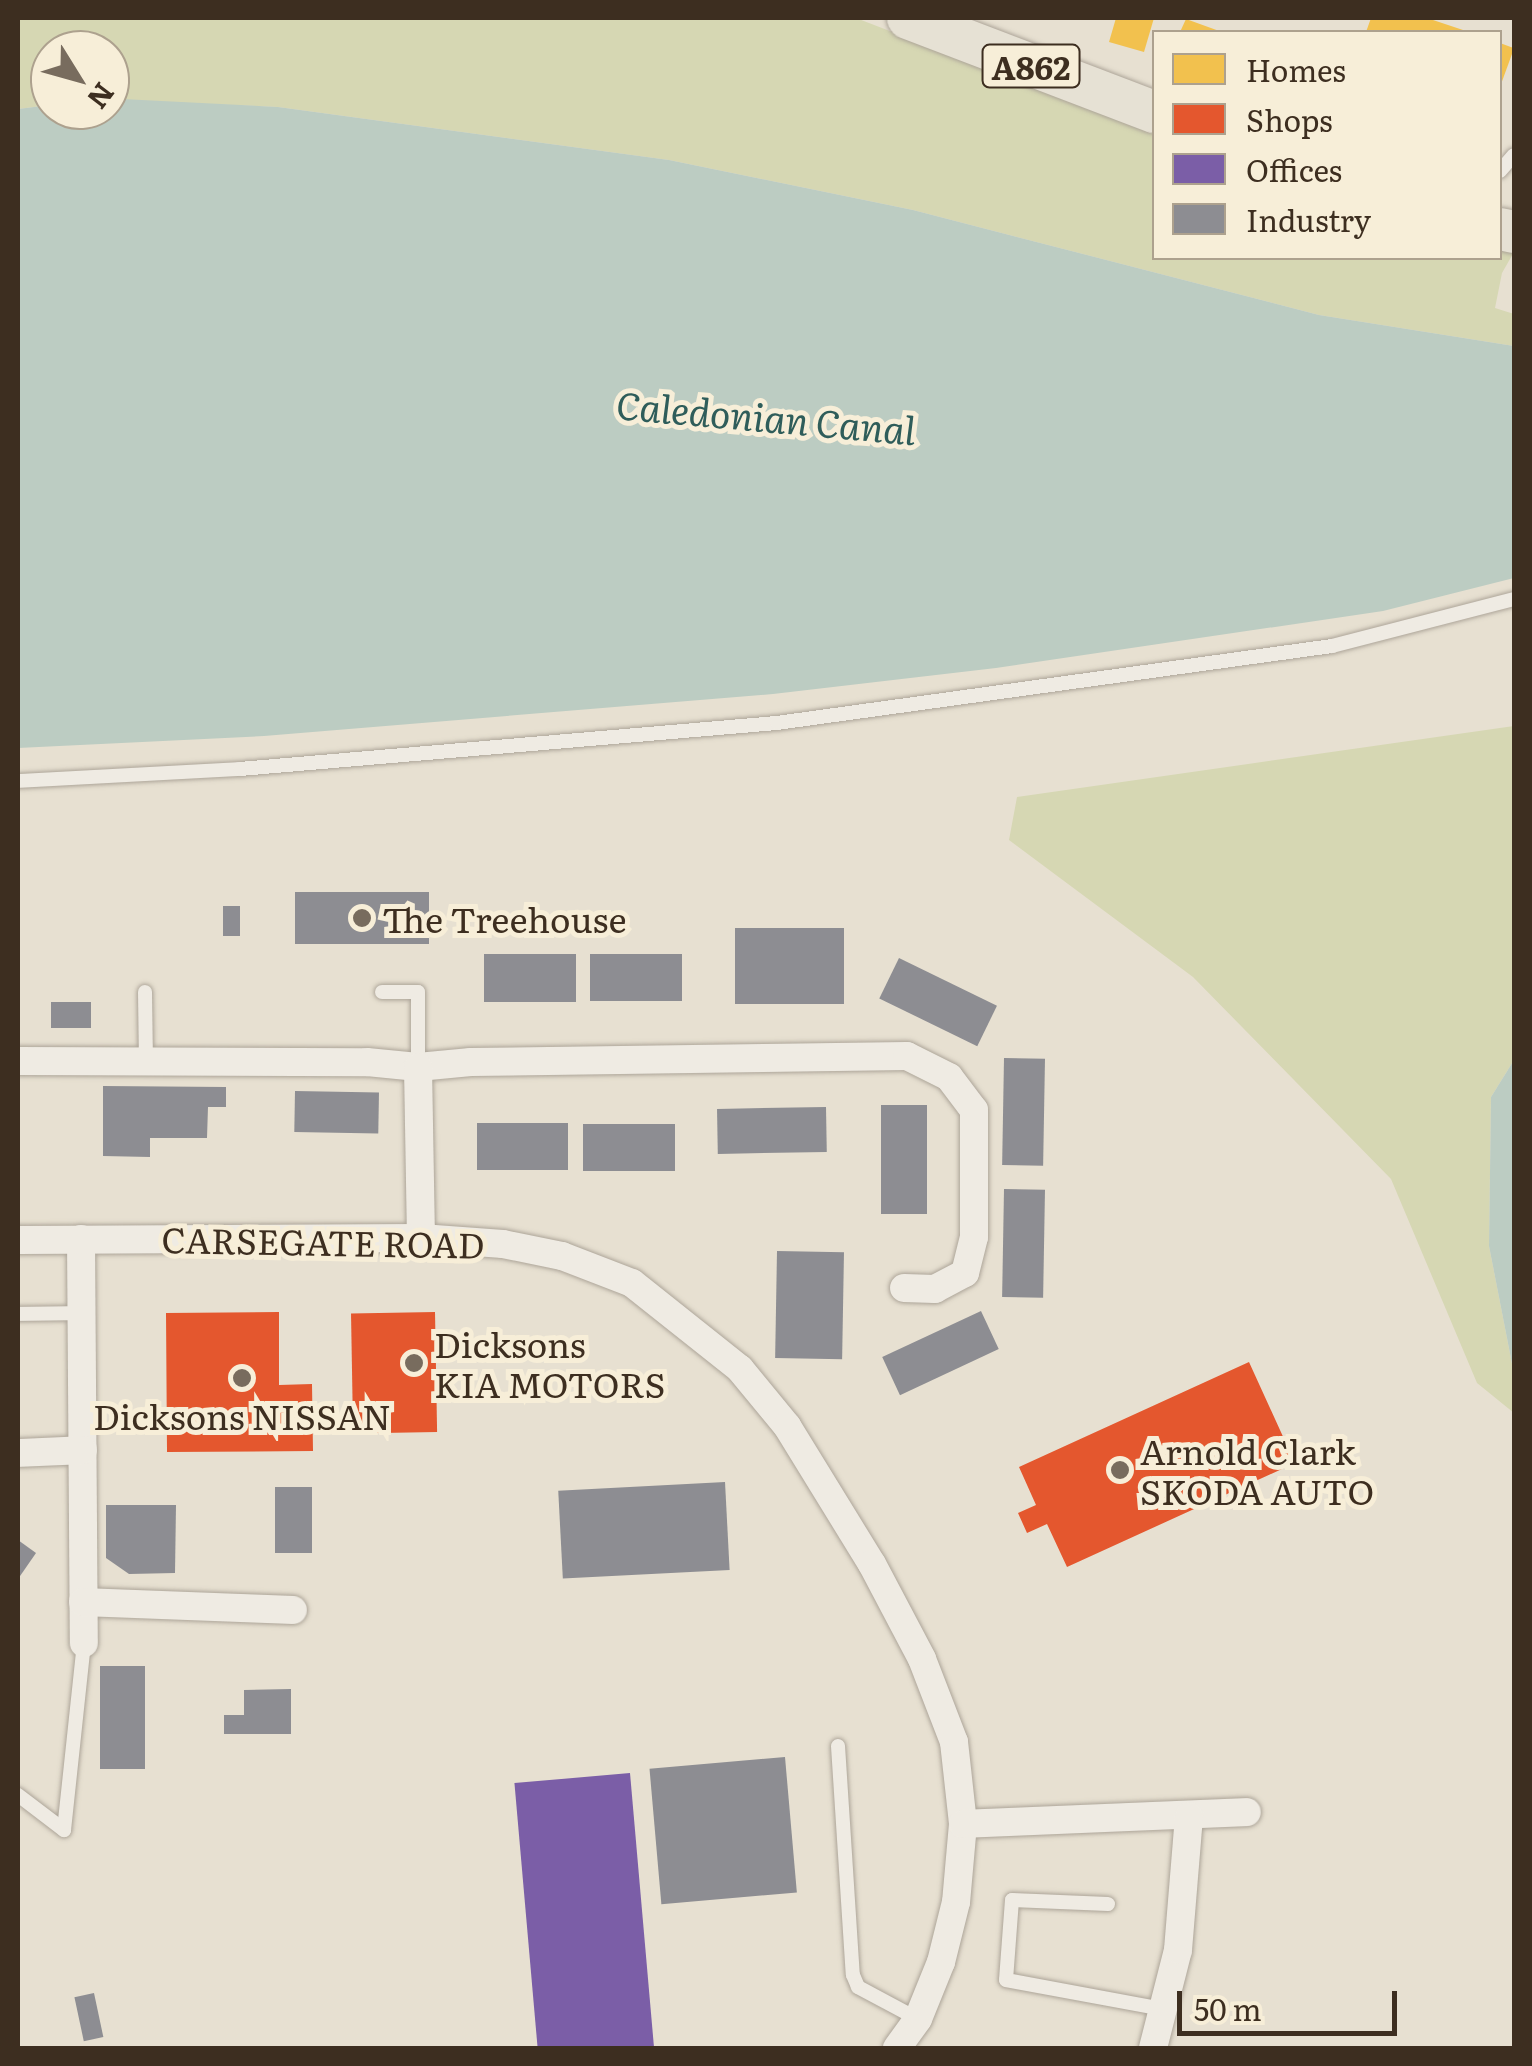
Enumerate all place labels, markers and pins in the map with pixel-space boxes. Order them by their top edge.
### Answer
place label: The Treehouse [382,897,627,939]
marker: The Treehouse [351,907,373,929]
place label: Dicksons KIA MOTORS [434,1322,665,1404]
marker: Dicksons KIA MOTORS [403,1352,425,1374]
marker: Dicksons NISSAN [231,1367,253,1389]
place label: Dicksons NISSAN [93,1394,391,1436]
place label: Arnold Clark SKODA AUTO [1140,1429,1374,1511]
marker: Arnold Clark SKODA AUTO [1109,1459,1131,1481]

